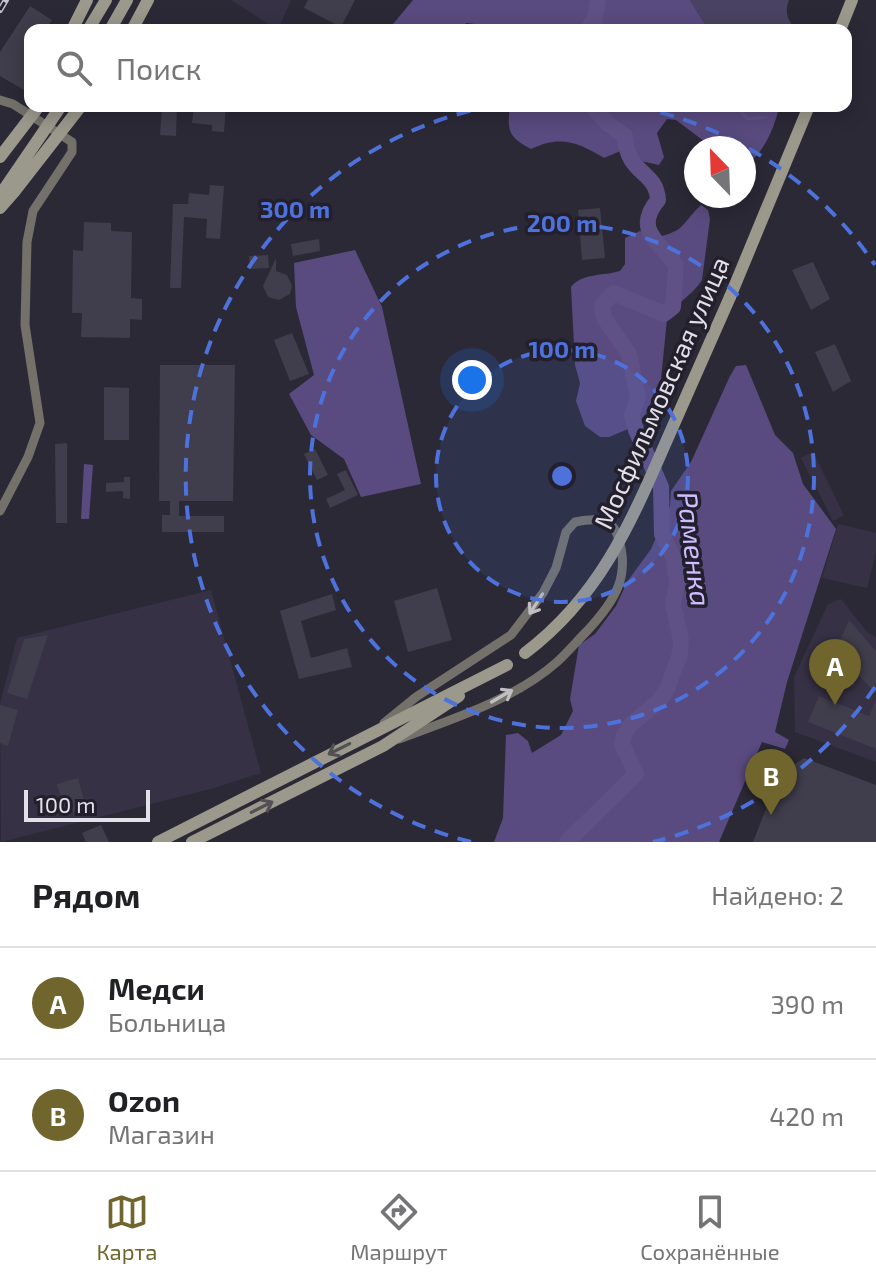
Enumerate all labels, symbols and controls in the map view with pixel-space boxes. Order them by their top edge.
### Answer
search box [24,24,852,112]
icon: search [52,46,96,90]
text: Поиск [116,50,202,86]
north arrow [684,136,756,208]
text: 300 m [260,194,330,223]
text: 200 m [527,208,597,237]
street label: Мосфильмовская улица [587,252,736,534]
text: 100 m [529,334,595,363]
your location [452,360,492,400]
centre of rings [548,462,576,490]
water label: Раменка [671,489,719,608]
one-way arrow [528,592,545,614]
pin: A [809,639,861,705]
one-way arrow [490,688,514,703]
one-way arrow [327,741,351,757]
pin: B [745,749,797,815]
scale bar [24,786,150,822]
text: 100 m [36,791,95,817]
one-way arrow [249,798,273,814]
text: Рядом [32,874,140,915]
text: Найдено: 2 [711,879,844,910]
text: Медси [108,970,205,1006]
text: A [50,988,66,1019]
text: 390 m [770,988,844,1019]
text: Больница [108,1006,226,1037]
text: Ozon [108,1082,180,1118]
text: B [50,1100,66,1131]
text: 420 m [769,1100,844,1131]
text: Магазин [108,1118,215,1149]
tab: Карта [96,1190,157,1264]
tab: Маршрут [350,1190,447,1264]
tab: Сохранённые [640,1190,780,1264]

